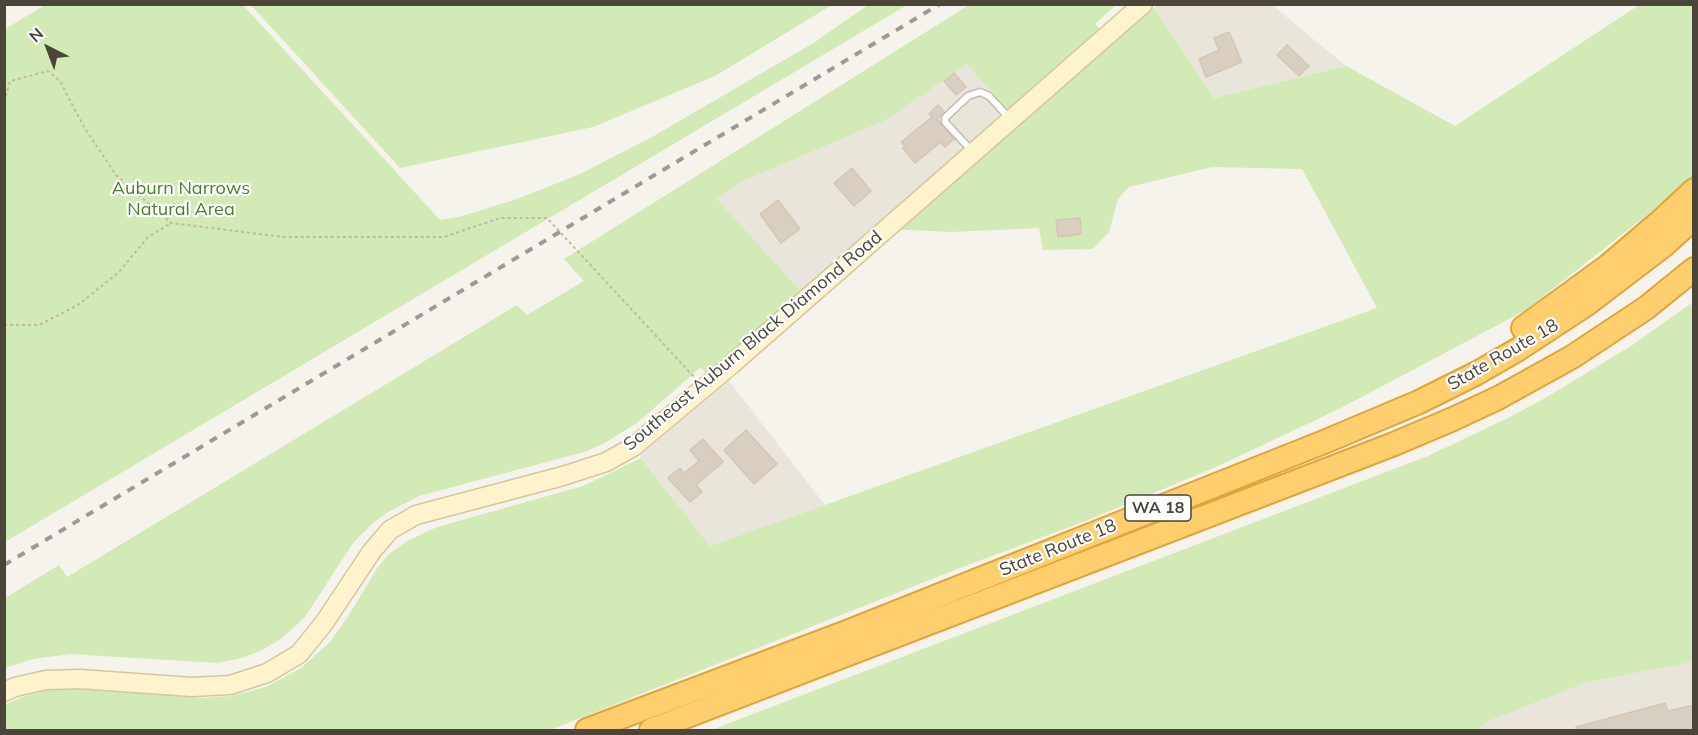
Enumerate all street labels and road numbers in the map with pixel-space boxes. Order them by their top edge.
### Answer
street label: Southeast Auburn Black Diamond Road [619,226,887,456]
street label: State Route 18 [1444,315,1562,395]
road number: WA 18 [1125,495,1191,521]
street label: State Route 18 [996,515,1120,581]

